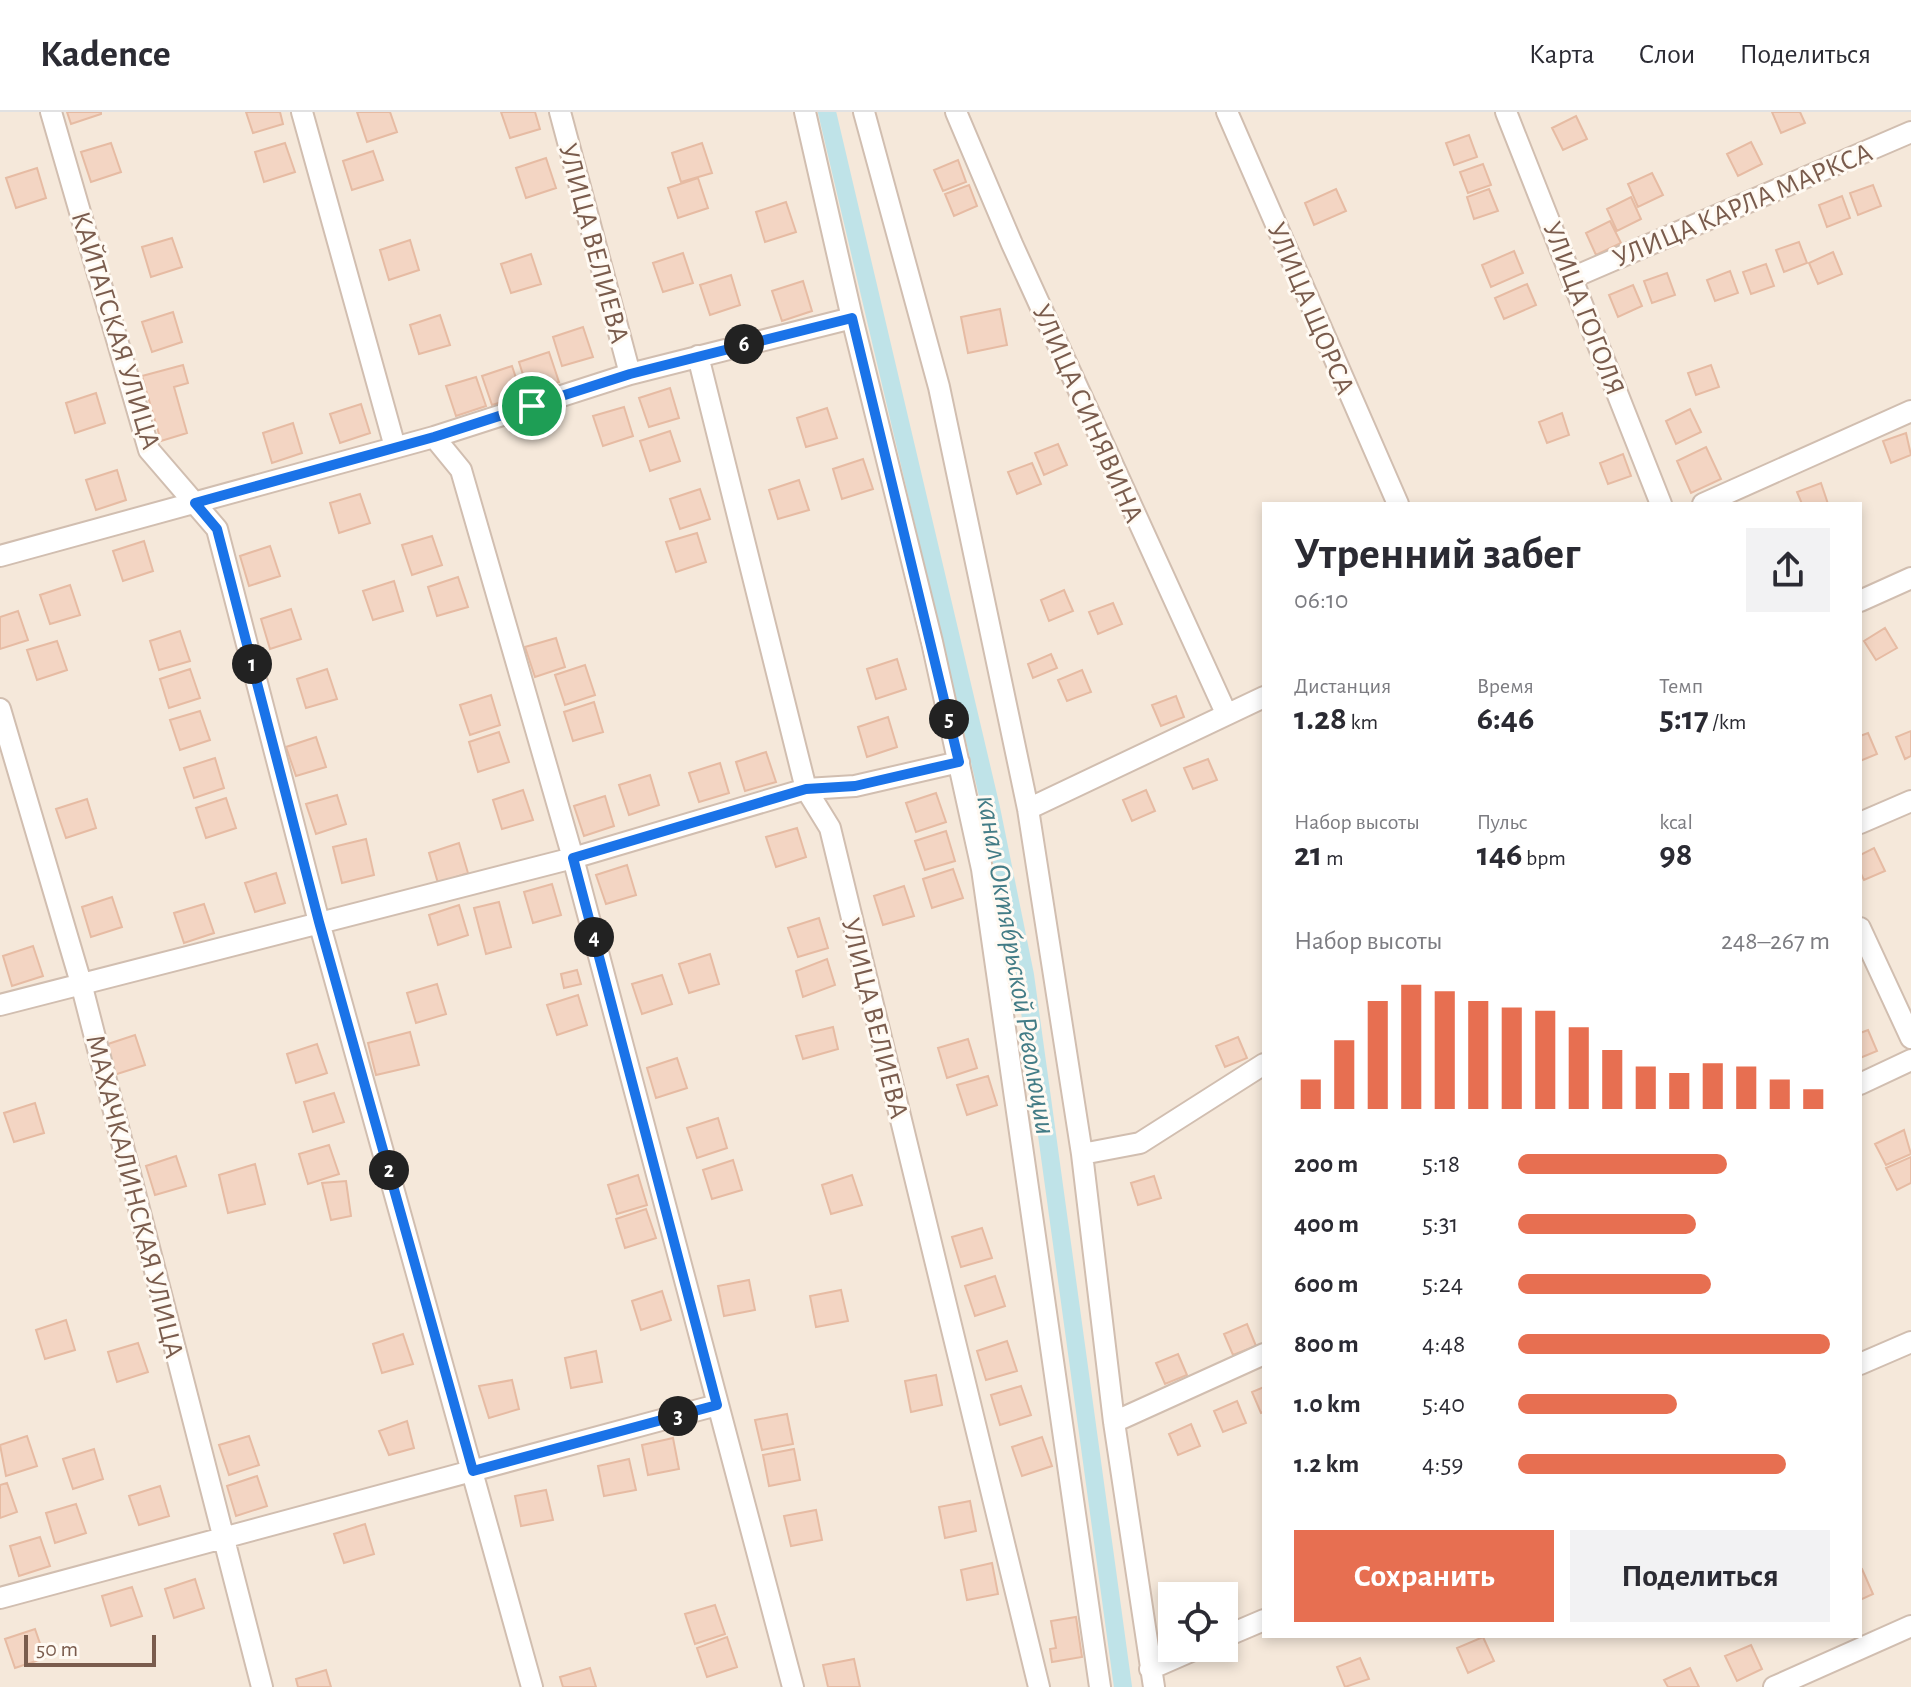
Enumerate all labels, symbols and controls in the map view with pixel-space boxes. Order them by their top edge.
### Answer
text: Kadence [40,36,171,74]
text: Карта [1529,41,1595,69]
text: Слои [1639,41,1695,69]
text: Поделиться [1739,41,1871,69]
street label: УЛИЦА КАРЛА МАРКСА [1609,139,1876,273]
street label: УЛИЦА ВЕЛИЕВА [553,140,633,347]
street label: КАЙТАГСКАЯ УЛИЦА [66,208,166,453]
street label: УЛИЦА ГОГОЛЯ [1537,218,1629,399]
street label: УЛИЦА ЩОРСА [1261,219,1359,399]
street label: УЛИЦА СИНЯВИНА [1027,301,1148,527]
pin: 6 [724,324,764,364]
text: 6 [739,333,749,355]
pin [498,372,566,440]
icon: arrive [510,384,554,428]
button: share [1746,528,1830,612]
text: Утренний забег [1294,533,1580,577]
text: 06:10 [1294,587,1349,613]
pin: 1 [232,644,272,684]
text: 1 [248,653,256,675]
text: Дистанция [1294,675,1391,697]
text: Время [1477,675,1534,697]
text: Темп [1659,675,1703,697]
pin: 5 [929,699,969,739]
text: 1.28 [1294,702,1347,736]
text: 6:46 [1477,702,1534,736]
text: 5:17 [1659,702,1709,736]
text: 5 [944,708,954,730]
text: km [1347,711,1378,733]
text: /km [1709,711,1746,733]
water label: канал Октябрьской Революции [971,793,1061,1137]
text: Набор высоты [1294,811,1420,833]
text: Пульс [1477,811,1528,833]
text: kcal [1659,811,1693,833]
text: 21 [1294,838,1322,872]
text: 146 [1477,838,1522,872]
text: 98 [1659,838,1693,872]
text: m [1322,847,1344,869]
text: bpm [1522,847,1566,869]
street label: УЛИЦА ВЕЛИЕВА [836,915,913,1122]
pin: 4 [574,917,614,957]
text: 4 [588,926,600,948]
text: Набор высоты [1294,928,1443,954]
text: 248–267 m [1721,928,1830,954]
street label: МАХАЧКАЛИНСКАЯ УЛИЦА [80,1032,188,1361]
pin: 2 [369,1150,409,1190]
text: 200 m [1294,1151,1358,1177]
text: 5:18 [1422,1151,1460,1177]
text: 2 [384,1159,394,1181]
text: 400 m [1294,1211,1359,1237]
text: 5:31 [1422,1211,1458,1237]
text: 600 m [1294,1271,1359,1297]
text: 5:24 [1422,1271,1463,1297]
text: 800 m [1294,1331,1359,1357]
text: 4:48 [1422,1331,1465,1357]
text: 1.0 km [1294,1391,1361,1417]
text: 5:40 [1422,1391,1465,1417]
pin: 3 [658,1396,698,1436]
text: 3 [673,1405,683,1427]
text: 1.2 km [1294,1451,1359,1477]
text: 4:59 [1422,1451,1464,1477]
button: Сохранить [1294,1530,1554,1622]
button: Поделиться [1570,1530,1830,1622]
map controls [1158,1582,1238,1662]
button: locate [1158,1582,1238,1662]
scale bar [24,1631,156,1667]
text: 50 m [36,1638,78,1660]

